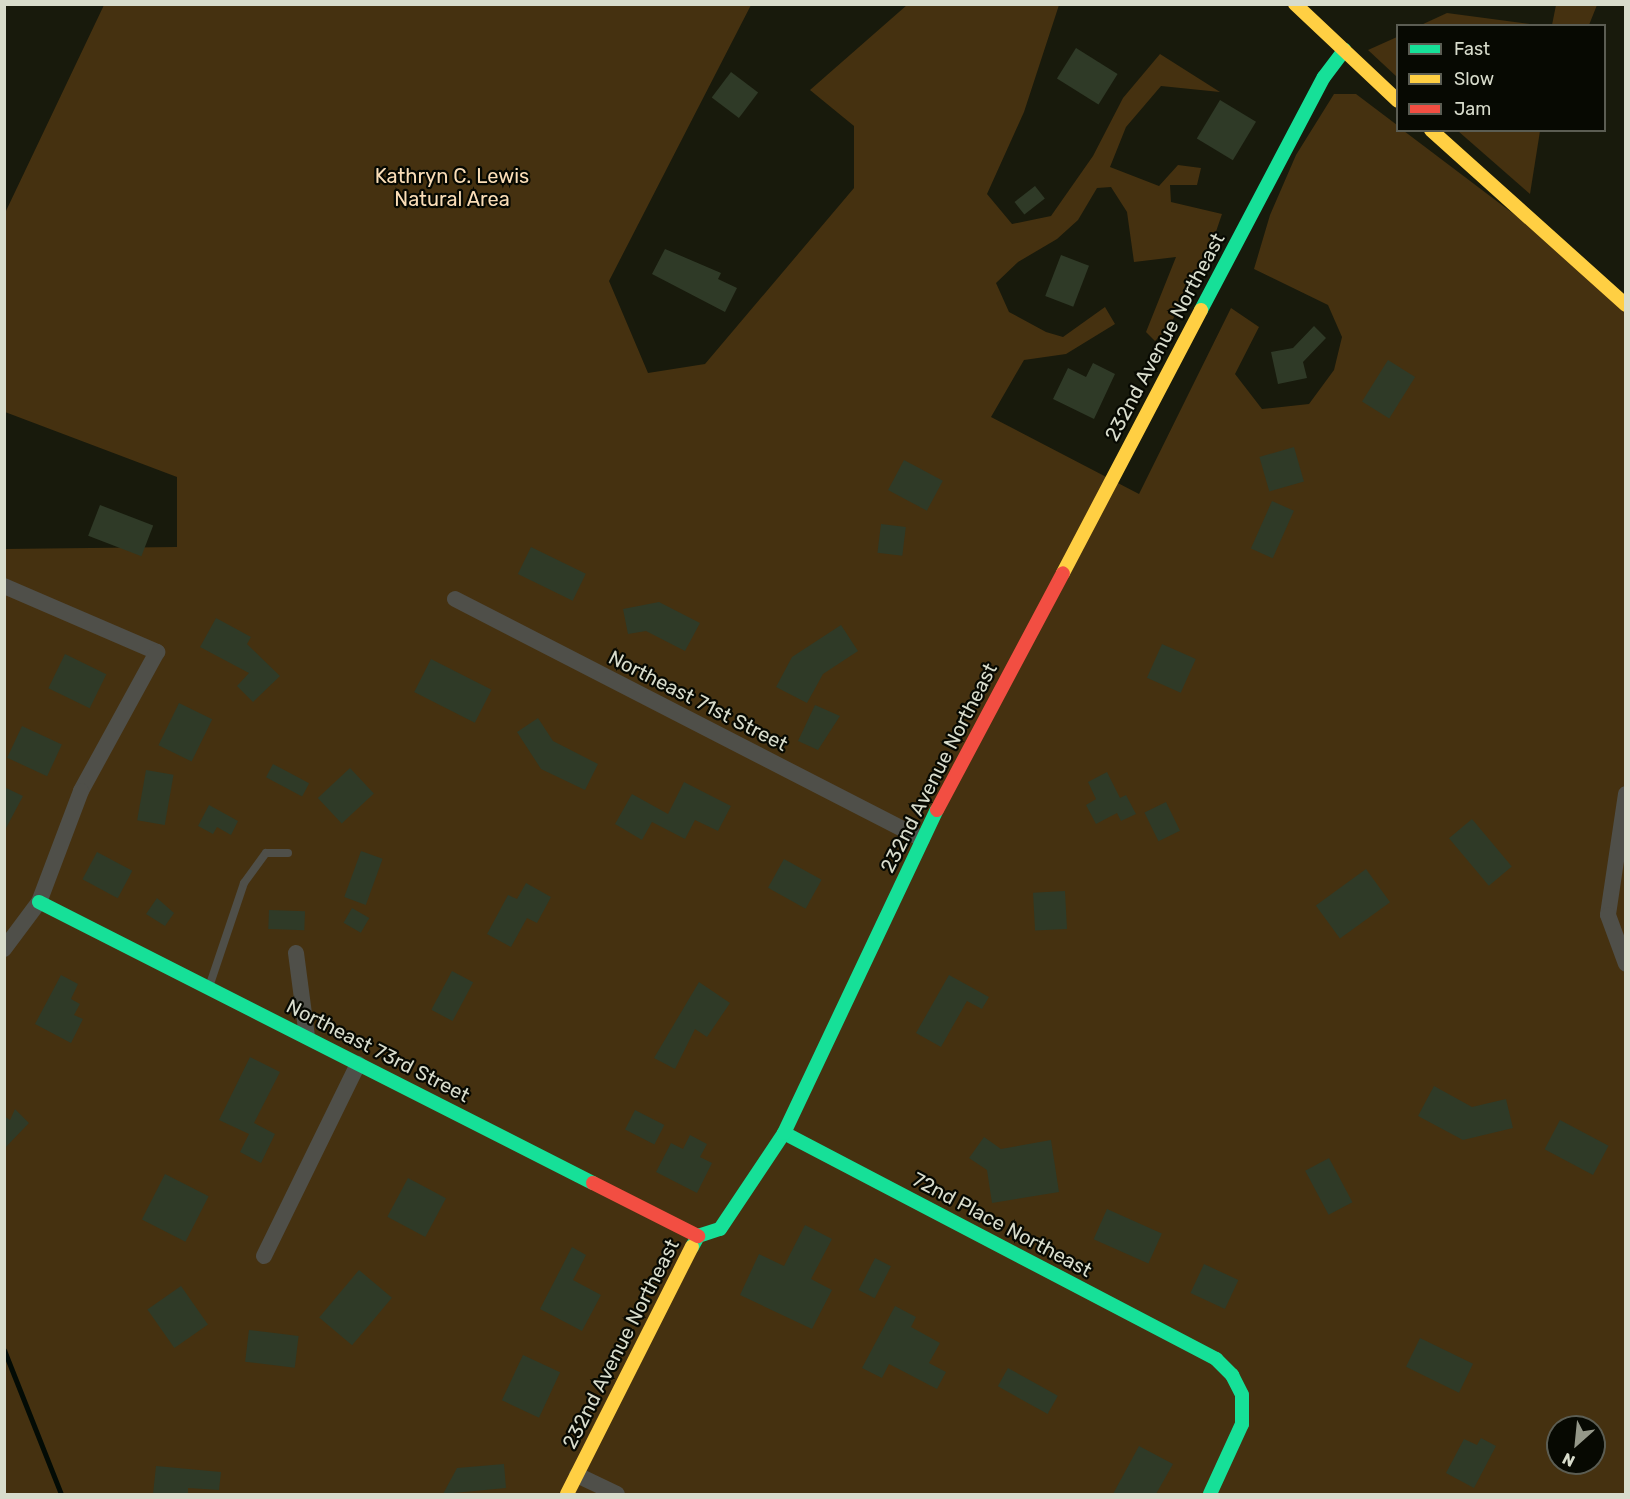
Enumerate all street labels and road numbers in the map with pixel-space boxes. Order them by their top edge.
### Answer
street label: 232nd Avenue Northeast [1100,229,1230,445]
street label: Northeast 71st Street [604,645,792,757]
street label: 232nd Avenue Northeast [876,659,1002,877]
street label: Northeast 73rd Street [282,994,474,1108]
street label: 72nd Place Northeast [908,1167,1096,1283]
street label: 232nd Avenue Northeast [558,1235,684,1453]

